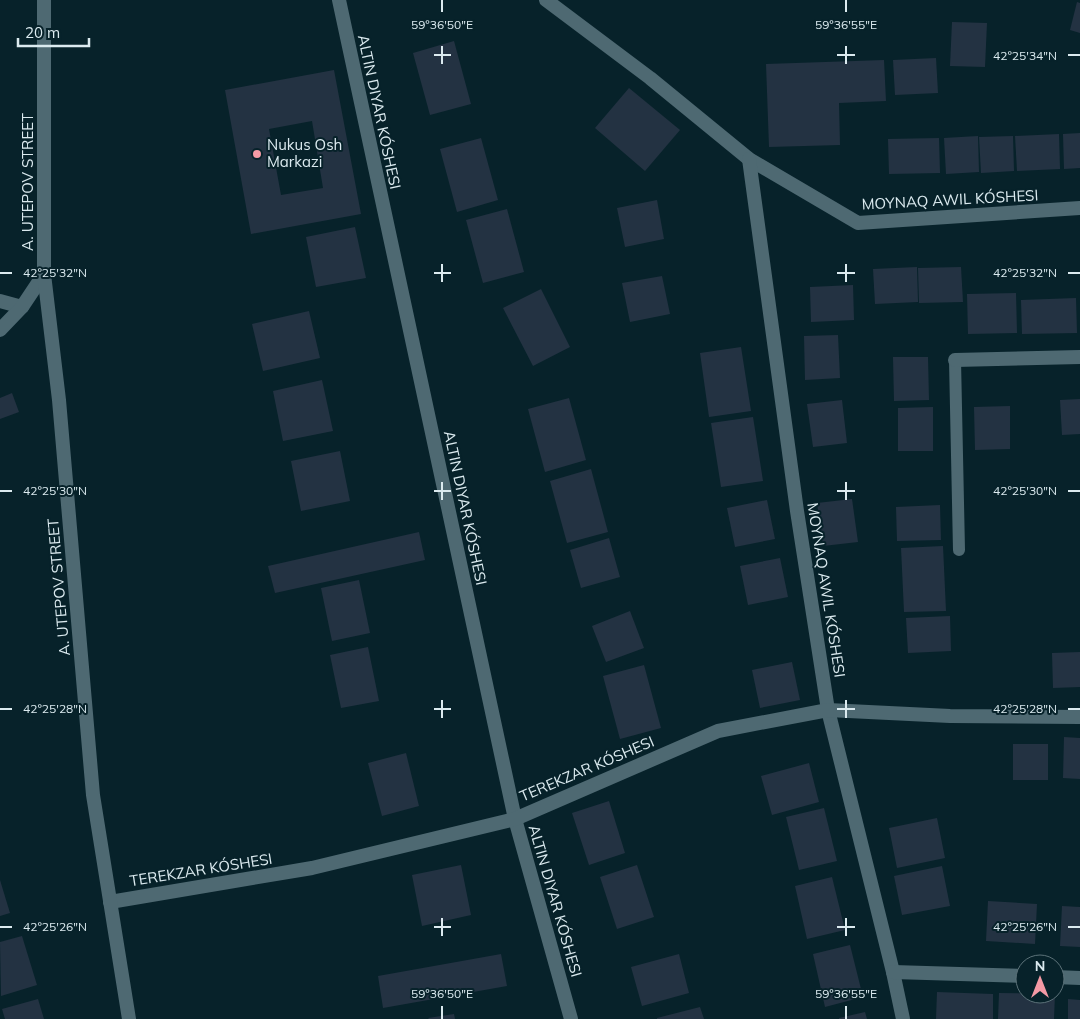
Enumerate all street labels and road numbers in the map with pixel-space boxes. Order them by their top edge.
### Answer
street label: ALTIN DIYAR KÓSHESI [354,33,405,191]
street label: A. UTEPOV STREET [18,113,37,251]
street label: MOYNAQ AWIL KÓSHESI [861,185,1039,214]
street label: ALTIN DIYAR KÓSHESI [440,429,491,587]
street label: MOYNAQ AWIL KÓSHESI [803,501,850,679]
street label: A. UTEPOV STREET [43,518,74,657]
street label: TEREKZAR KÓSHESI [517,732,657,805]
street label: ALTIN DIYAR KÓSHESI [525,823,586,979]
street label: TEREKZAR KÓSHESI [128,849,274,890]

